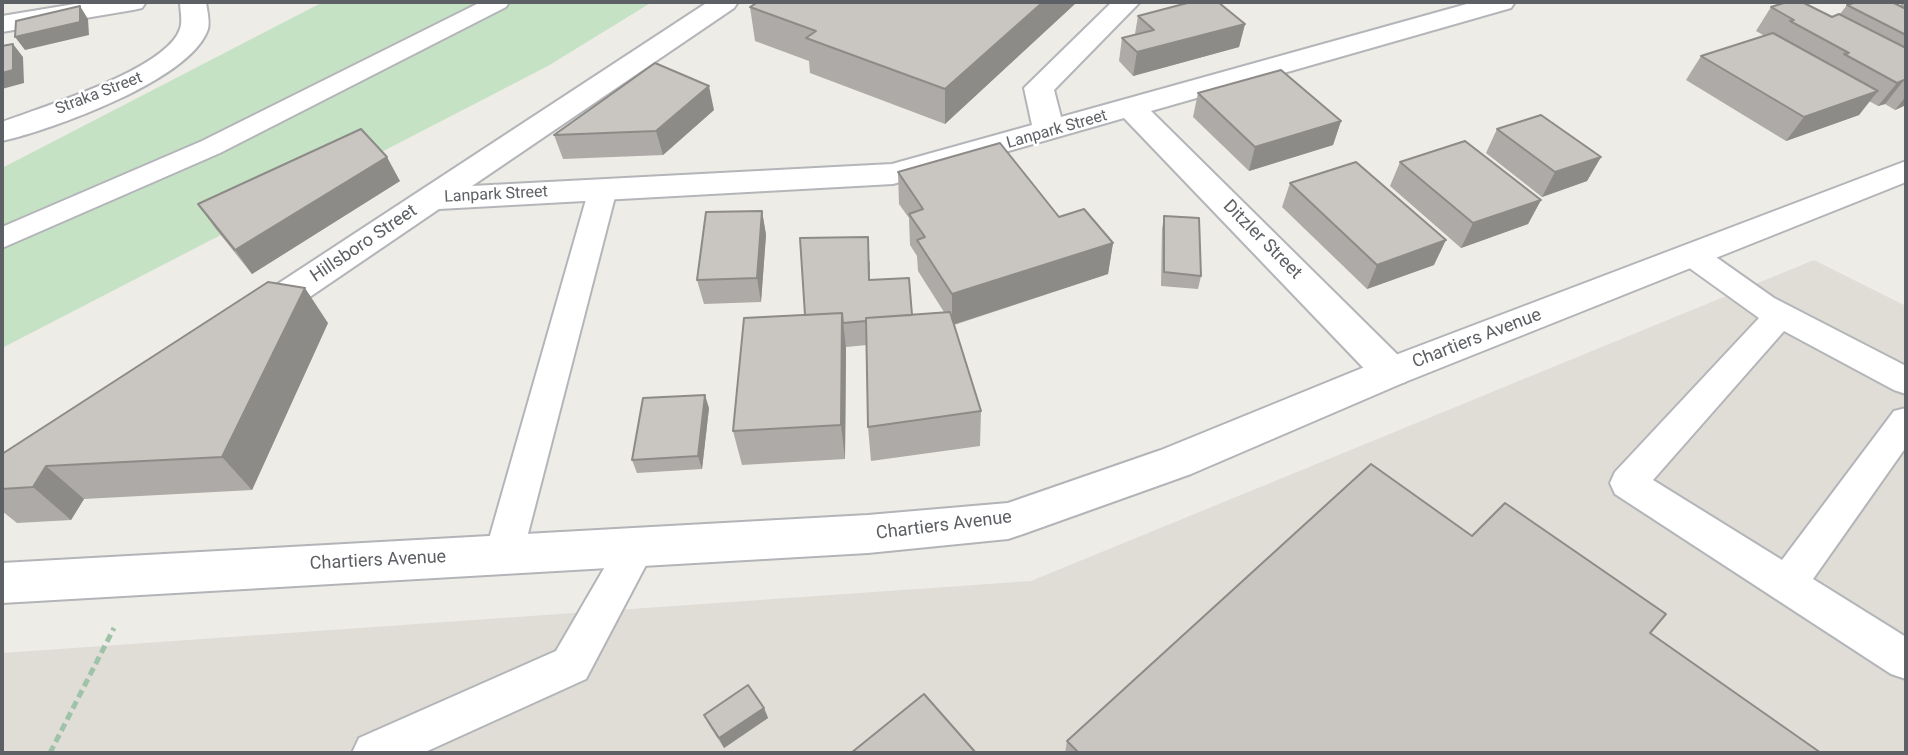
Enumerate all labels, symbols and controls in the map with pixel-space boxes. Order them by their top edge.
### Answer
street label: Straka Street [53,69,145,119]
street label: Lanpark Street [1005,107,1109,153]
street label: Lanpark Street [444,183,548,207]
street label: Ditzler Street [1218,196,1306,284]
street label: Hillsboro Street [307,200,421,288]
street label: Chartiers Avenue [1409,304,1545,374]
street label: Chartiers Avenue [875,507,1013,545]
street label: Chartiers Avenue [309,547,447,575]

